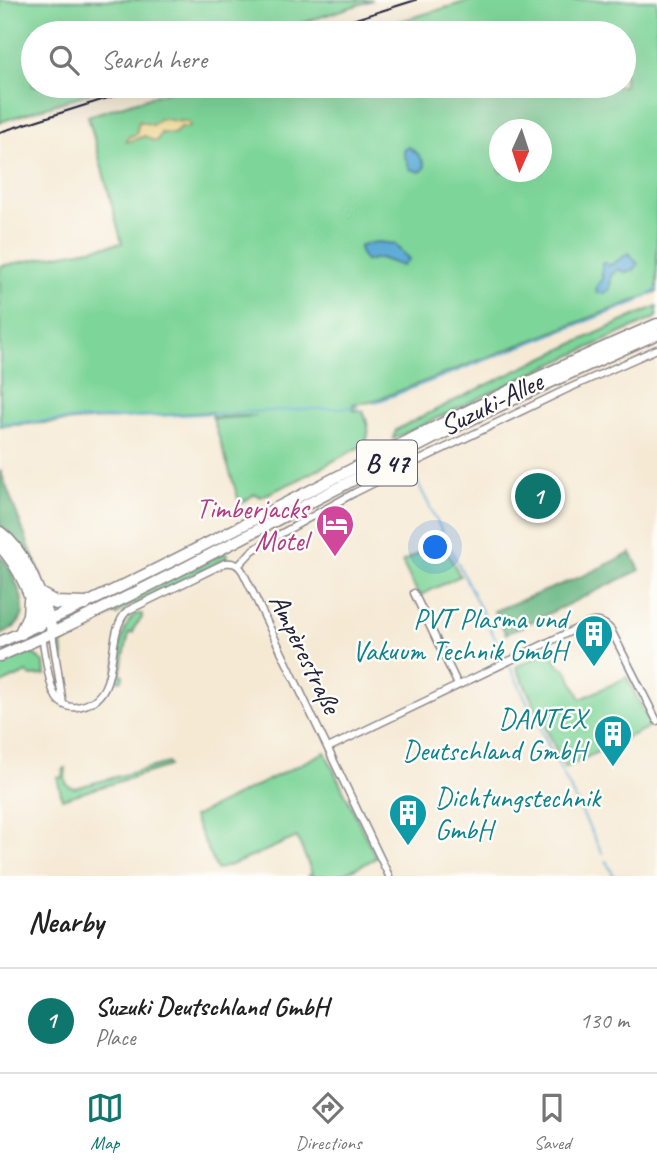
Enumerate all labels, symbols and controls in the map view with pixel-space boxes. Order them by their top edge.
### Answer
search box [21,21,636,98]
icon: search [45,41,83,79]
text: Search here [101,43,207,76]
north arrow [489,119,552,182]
street label: Suzuki-Allee [434,363,550,443]
road number: B 47 [357,440,417,485]
pin: 1 [515,470,561,522]
place label: Timberjacks Motel [196,491,313,558]
hotel icon: Timberjacks Motel [314,503,356,558]
your location [418,530,452,564]
street label: Ampèrestraße [262,588,350,721]
place label: PVT Plasma und Vakuum Technik GmbH [352,601,571,668]
building icon: PVT Plasma und Vakuum Technik GmbH [573,613,615,668]
place label: DANTEX Deutschland GmbH [402,701,590,768]
building icon: DANTEX Deutschland GmbH [592,713,634,768]
place label: Dichtungstechnik GmbH [435,780,602,847]
building icon: Dichtungstechnik GmbH [387,792,429,847]
text: Nearby [28,903,104,941]
text: Suzuki Deutschland GmbH [95,990,328,1023]
text: 1 [46,1006,56,1035]
text: 130 m [580,1006,629,1035]
text: Place [95,1023,135,1052]
tab: Map [86,1089,124,1155]
tab: Directions [295,1089,362,1155]
tab: Saved [533,1089,571,1155]

